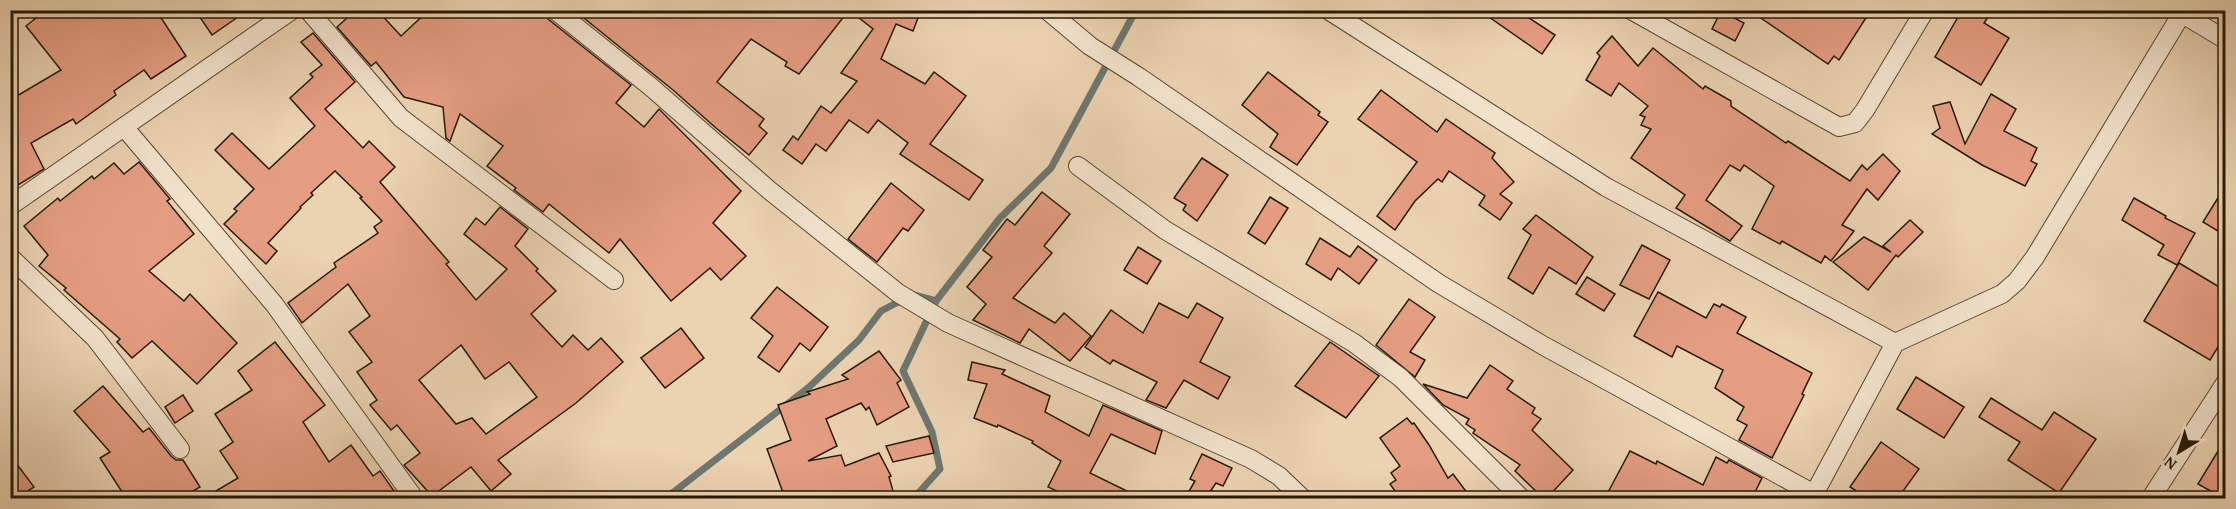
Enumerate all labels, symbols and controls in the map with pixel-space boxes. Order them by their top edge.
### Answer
north arrow [2149,422,2209,482]
text: N [2158,451,2181,477]

